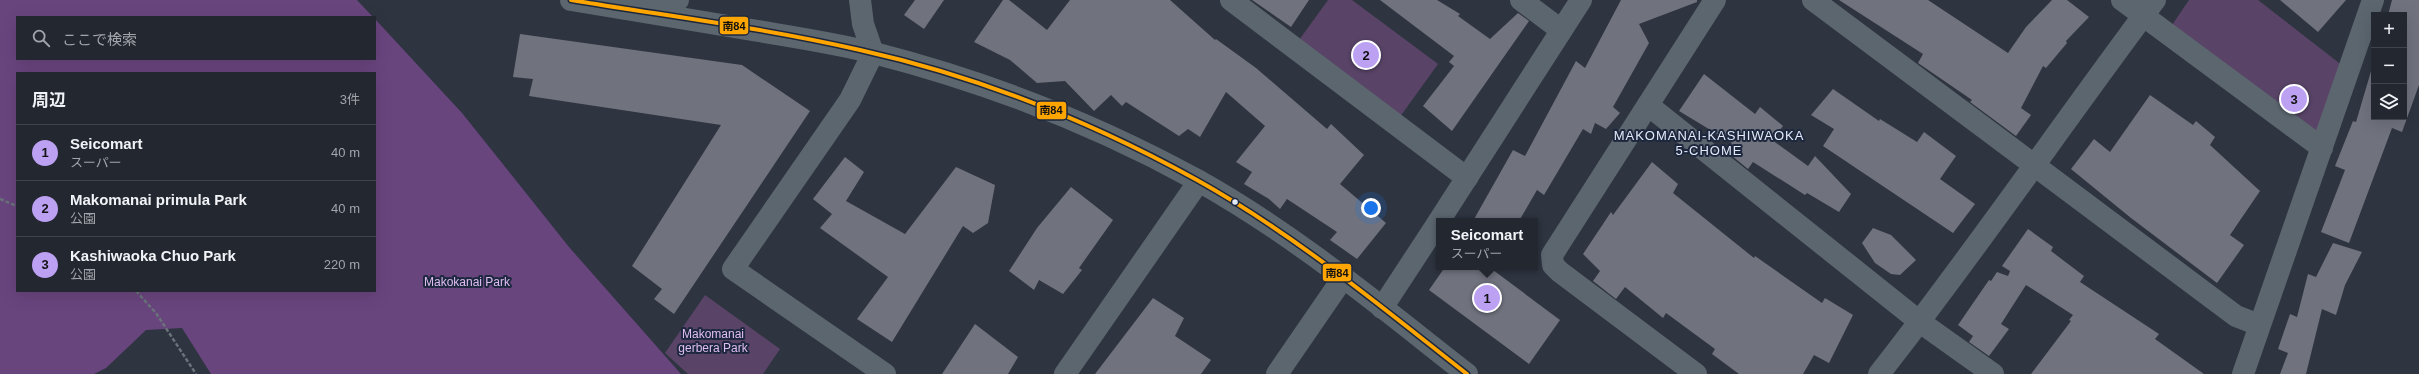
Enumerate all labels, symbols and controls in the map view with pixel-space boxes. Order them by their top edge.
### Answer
map controls [2371,12,2407,120]
button: + [2371,12,2407,48]
search box [16,16,376,60]
line badge: 南84 [719,16,749,35]
text: 南84 [722,20,746,32]
icon: search [30,27,52,49]
text: ここで検索 [62,31,137,48]
pin: 2 [1353,40,1379,70]
button: − [2371,48,2407,84]
pin: 3 [2281,84,2307,114]
button: layers [2371,84,2407,120]
text: 周辺 [32,91,66,110]
text: 3件 [340,92,360,107]
line badge: 南84 [1036,101,1067,120]
text: 南84 [1039,104,1063,116]
district label: MAKOMANAI-KASHIWAOKA 5-CHOME [1614,128,1804,158]
text: Seicomart [70,135,143,152]
text: 1 [41,145,49,160]
text: 40 m [331,145,360,160]
text: スーパー [70,155,122,170]
text: Makomanai primula Park [70,191,247,208]
unlabelled marker [1230,197,1240,207]
your location [1361,198,1381,218]
text: 2 [41,201,49,216]
text: 40 m [331,201,360,216]
text: 公園 [70,211,96,226]
popup [1436,218,1538,270]
text: Seicomart [1451,226,1523,243]
text: スーパー [1451,246,1503,261]
text: Kashiwaoka Chuo Park [70,247,236,264]
text: 3 [41,257,49,272]
text: 220 m [324,257,360,272]
line badge: 南84 [1322,263,1352,282]
text: 公園 [70,267,96,282]
text: 南84 [1325,267,1349,279]
park label: Makokanai Park [424,275,511,289]
pin: 1 [1474,283,1500,313]
park label: Makomanai gerbera Park [678,327,749,355]

